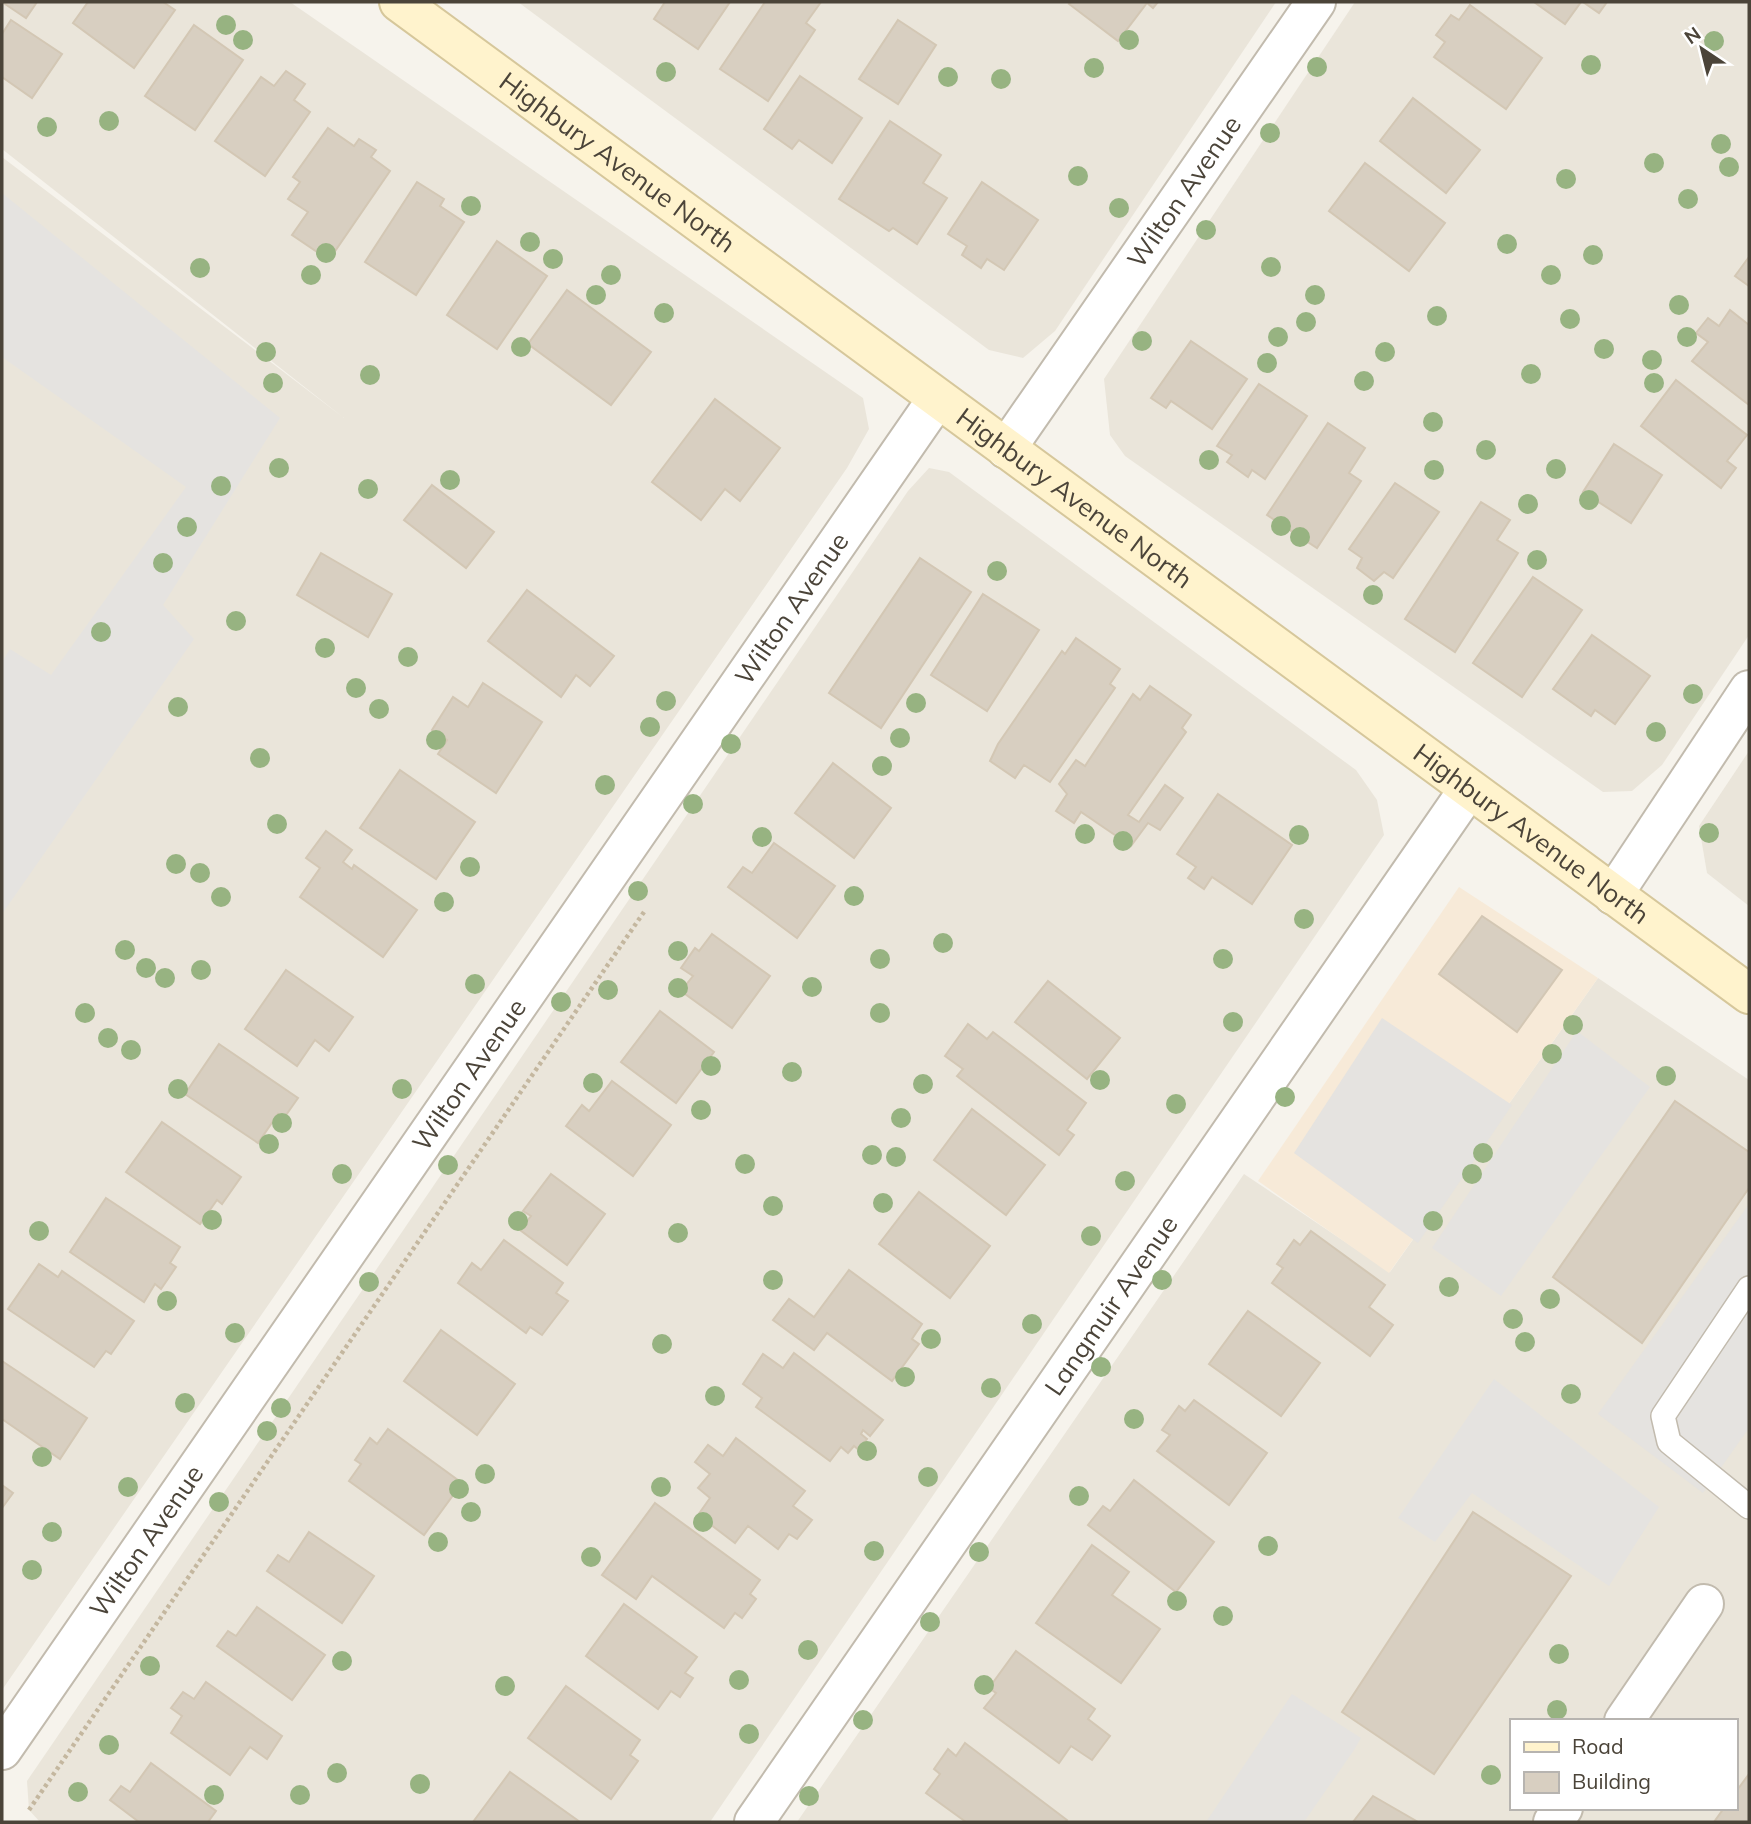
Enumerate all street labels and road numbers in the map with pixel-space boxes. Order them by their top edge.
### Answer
street label: Highbury Avenue North [493,64,742,260]
street label: Wilton Avenue [1120,109,1248,274]
street label: Highbury Avenue North [950,400,1199,595]
street label: Wilton Avenue [727,526,856,691]
street label: Highbury Avenue North [1407,736,1656,931]
street label: Wilton Avenue [405,992,533,1157]
street label: Langmuir Avenue [1037,1209,1185,1402]
street label: Wilton Avenue [82,1458,210,1623]

